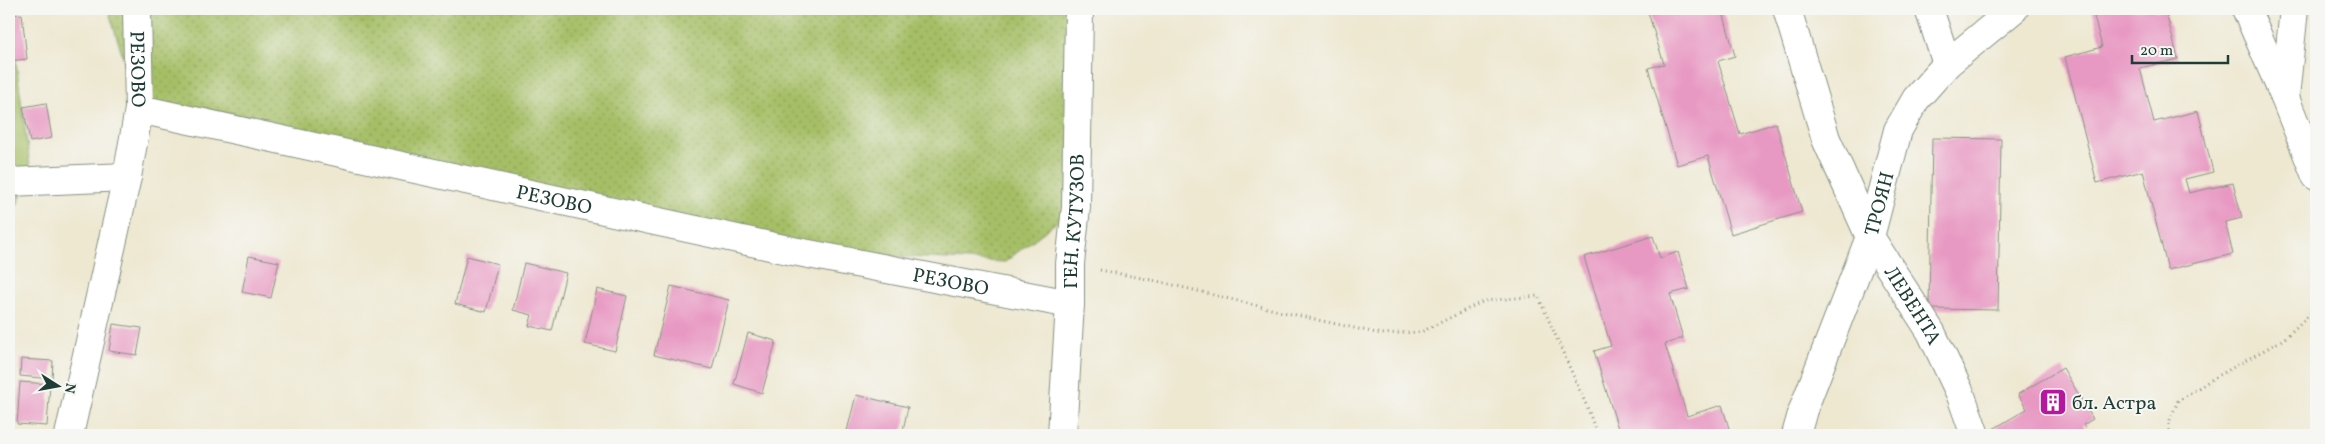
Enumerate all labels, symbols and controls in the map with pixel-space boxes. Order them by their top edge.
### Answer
street label: РЕЗОВО [121,30,151,108]
scale bar [2132,32,2229,64]
text: 20 m [2140,41,2173,62]
street label: ГЕН. КУТУЗОВ [1058,154,1093,289]
street label: ТРОЯН [1859,169,1902,239]
street label: РЕЗОВО [513,179,594,223]
street label: ЛЕВЕНТА [1876,261,1947,350]
street label: РЕЗОВО [910,262,991,304]
north arrow [32,362,82,412]
text: N [59,381,80,395]
building icon: бл. Астра [2038,387,2068,417]
place label: бл. Астра [2072,390,2156,418]

